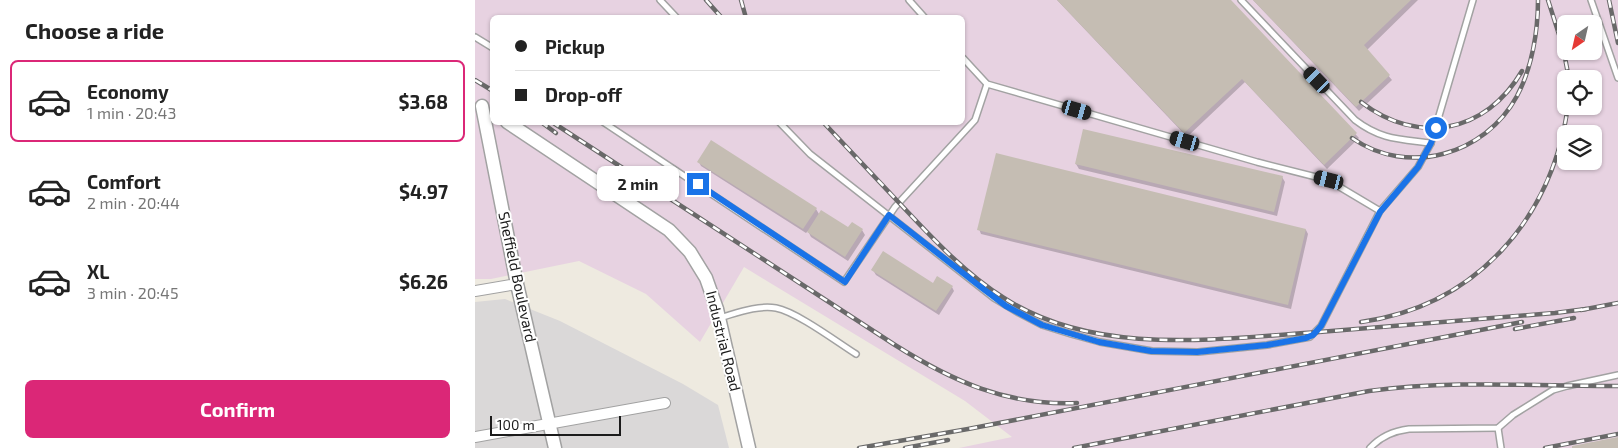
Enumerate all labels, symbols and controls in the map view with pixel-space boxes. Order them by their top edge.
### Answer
north arrow [1557,15,1603,60]
map controls [1557,15,1602,170]
text: Choose a ride [25,17,164,43]
text: Pickup [545,35,605,58]
car [1301,64,1332,96]
button: locate [1557,70,1602,115]
icon: car [27,79,72,124]
text: Economy [87,80,169,103]
text: Drop-off [545,83,622,106]
text: $3.68 [399,90,448,113]
car [1060,99,1093,121]
text: 1 min · 20:43 [87,103,176,122]
route start [1425,117,1447,139]
button: layers [1557,125,1602,170]
car [1168,130,1201,152]
callout: 2 min [598,166,681,202]
icon: car [27,169,72,214]
car [1312,169,1345,191]
text: Comfort [87,170,161,193]
route end [687,173,709,195]
text: 2 min [618,174,658,193]
text: $4.97 [399,180,448,203]
text: 2 min · 20:44 [87,193,180,212]
street label: Sheffield Boulevard [495,210,541,344]
icon: car [27,259,72,304]
text: XL [87,260,109,283]
text: $6.26 [399,270,448,293]
text: 3 min · 20:45 [87,283,179,302]
street label: Industrial Road [703,289,745,393]
button: Confirm [25,380,450,438]
scale bar [490,413,621,436]
text: 100 m [497,416,535,433]

